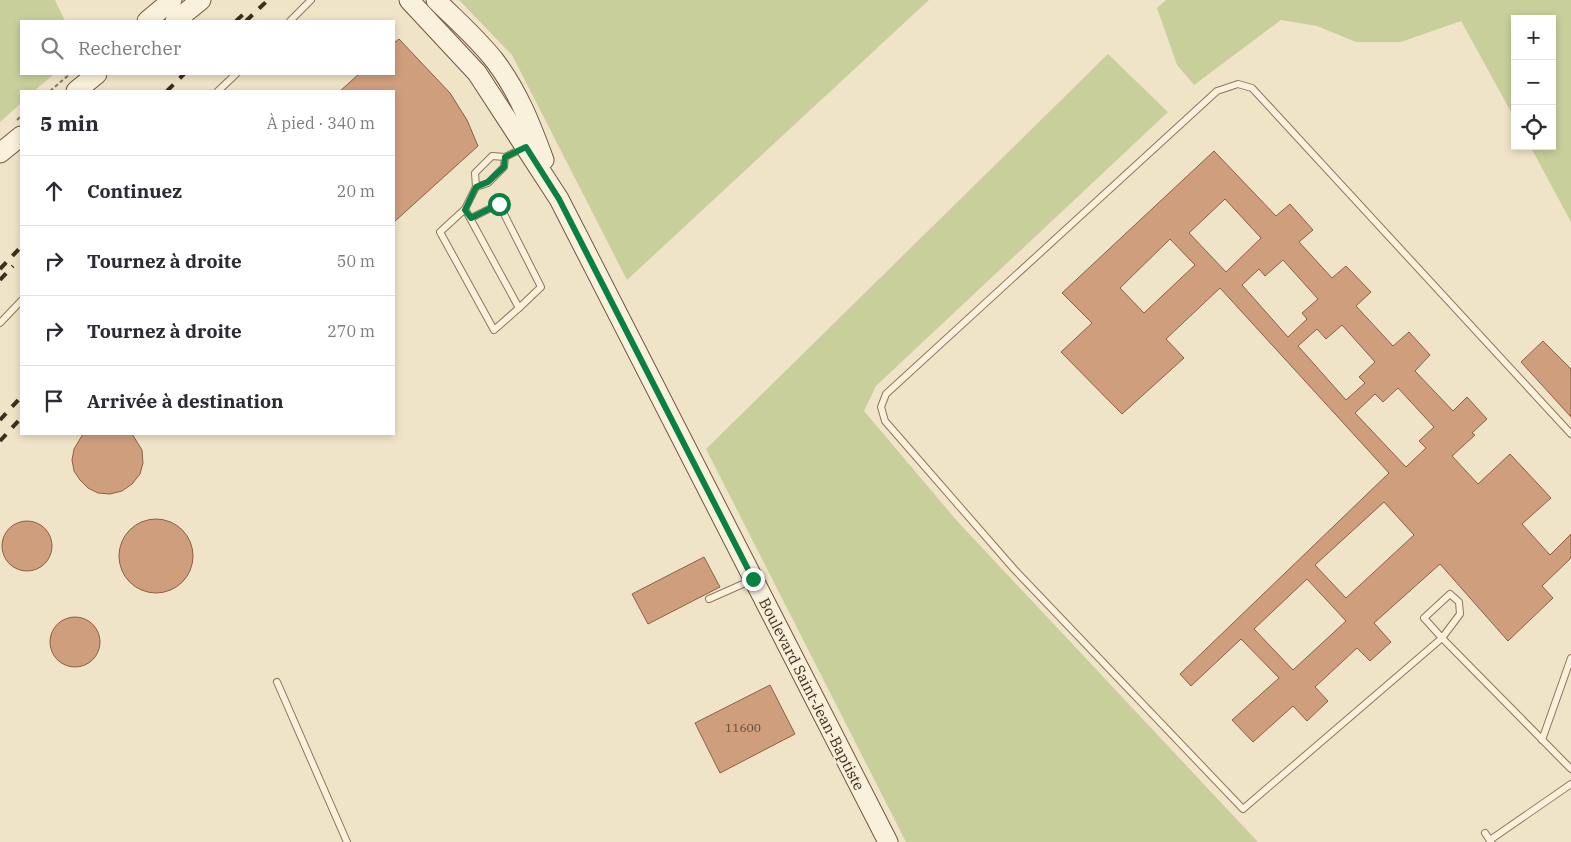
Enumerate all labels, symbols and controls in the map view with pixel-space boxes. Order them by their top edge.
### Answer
map controls [1511,15,1556,150]
button: + [1511,15,1556,60]
search box [20,20,395,75]
icon: search [38,34,66,62]
text: Rechercher [78,36,181,60]
button: − [1511,60,1556,105]
button: locate [1511,105,1556,150]
text: 5 min [40,109,99,137]
text: À pied · 340 m [267,113,375,133]
icon: ahead [40,177,68,205]
text: Continuez [87,179,182,203]
text: 20 m [337,181,375,201]
route start [488,193,511,216]
icon: right [40,247,68,275]
text: Tournez à droite [87,249,242,273]
text: 50 m [337,251,375,271]
icon: right [40,317,68,345]
text: Tournez à droite [87,319,242,343]
text: 270 m [327,321,375,341]
icon: arrive [40,387,68,415]
text: Arrivée à destination [87,389,284,413]
route end [742,568,765,591]
street label: Boulevard Saint-Jean-Baptiste [755,594,869,794]
house number: 11600 [725,720,761,735]

